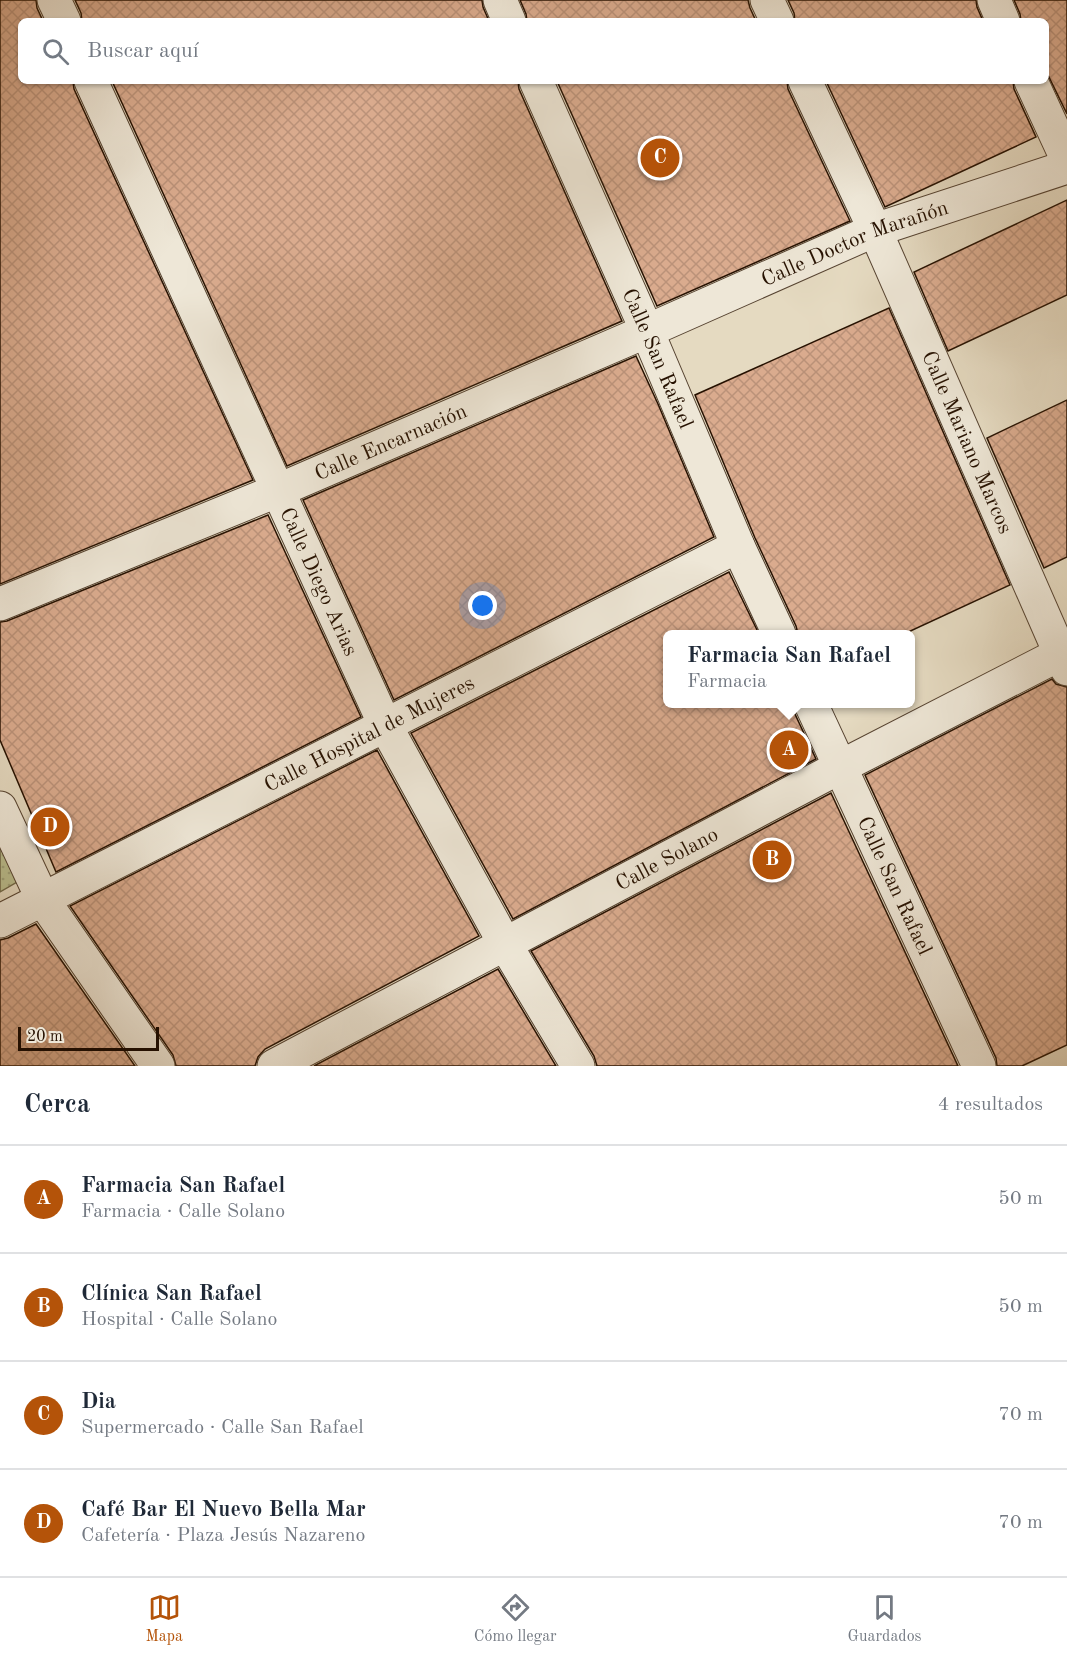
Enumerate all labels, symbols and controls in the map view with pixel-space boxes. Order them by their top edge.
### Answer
search box [18,18,1049,84]
icon: search [39,35,72,68]
text: Buscar aquí [87,40,199,62]
pin: C [640,136,680,180]
street label: Calle Doctor Marañón [758,198,951,291]
street label: Calle San Rafael [618,286,696,432]
street label: Calle Mariano Marcos [917,348,1015,537]
street label: Calle Encarnación [312,401,471,485]
street label: Calle Diego Arias [275,505,361,659]
your location [468,591,497,620]
popup [663,630,915,708]
text: Farmacia San Rafael [687,645,891,667]
text: Farmacia [687,672,767,692]
street label: Calle Hospital de Mujeres [261,673,478,797]
pin: A [770,728,808,772]
pin: D [31,804,70,850]
street label: Calle San Rafael [853,814,935,959]
street label: Calle Solano [613,824,722,896]
pin: B [752,838,792,882]
scale bar [18,1024,159,1052]
text: 20 m [27,1029,63,1045]
text: Cerca [24,1092,90,1118]
text: 4 resultados [938,1095,1043,1115]
text: Farmacia San Rafael [81,1175,285,1197]
text: A [36,1189,51,1209]
text: 50 m [998,1189,1043,1209]
text: Farmacia · Calle Solano [81,1202,285,1222]
text: Clínica San Rafael [81,1283,262,1305]
text: B [36,1297,51,1317]
text: 50 m [998,1297,1043,1317]
text: Hospital · Calle Solano [81,1310,277,1330]
text: Dia [81,1391,116,1413]
text: C [37,1405,50,1425]
text: 70 m [998,1405,1043,1425]
text: Supermercado · Calle San Rafael [81,1418,364,1438]
text: Café Bar El Nuevo Bella Mar [81,1499,366,1521]
text: D [36,1513,51,1533]
text: 70 m [998,1513,1043,1533]
text: Cafetería · Plaza Jesús Nazareno [81,1526,365,1546]
tab: Mapa [145,1591,183,1647]
tab: Cómo llegar [474,1591,557,1647]
tab: Guardados [848,1591,922,1647]

